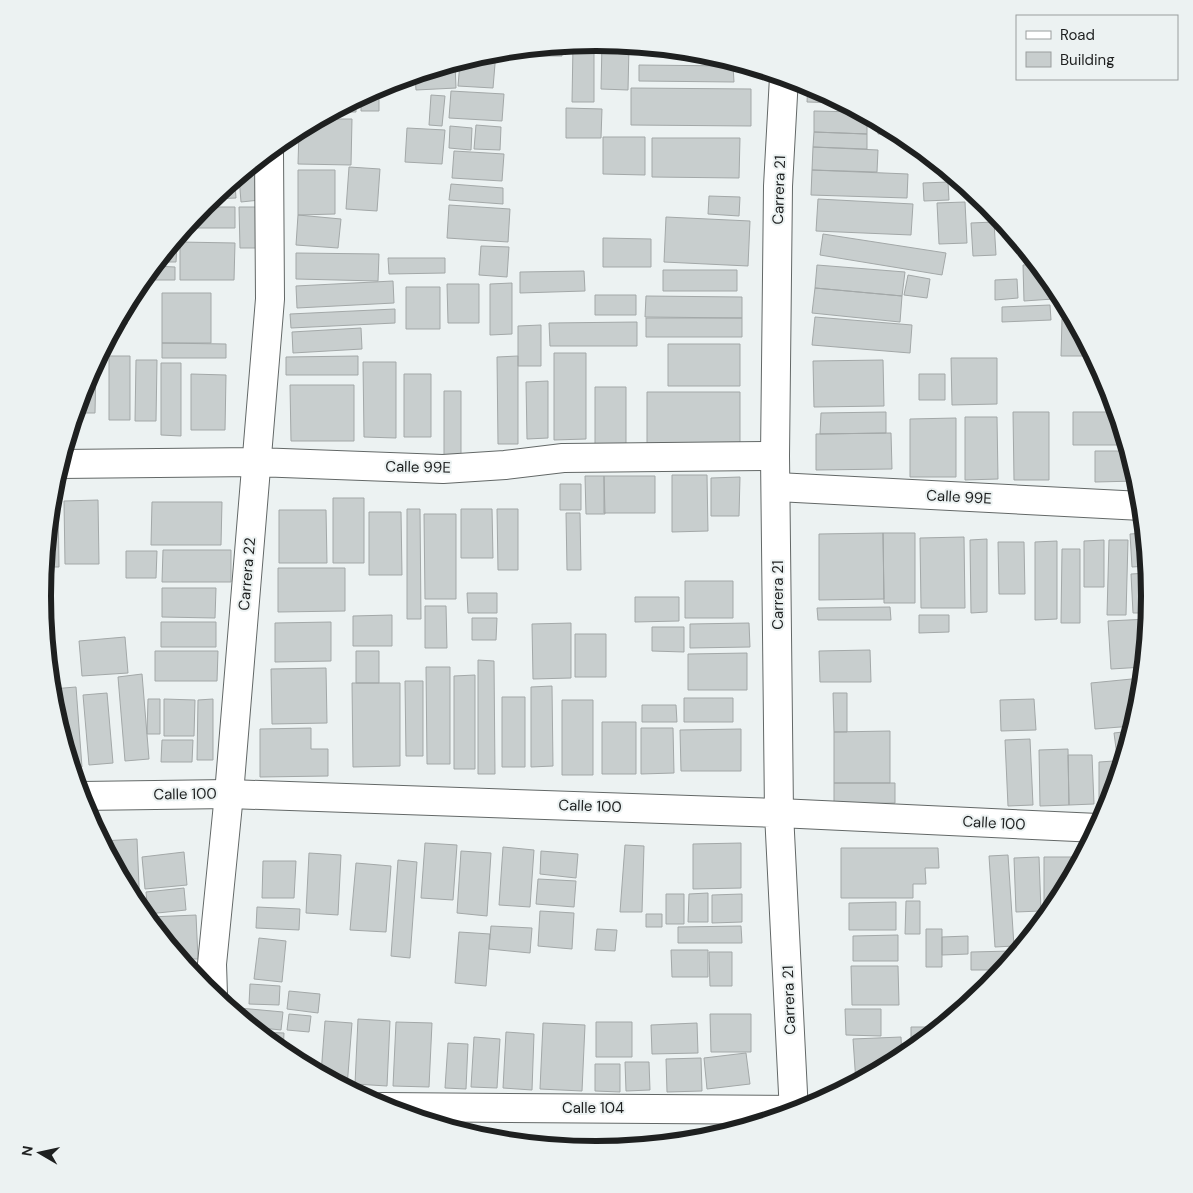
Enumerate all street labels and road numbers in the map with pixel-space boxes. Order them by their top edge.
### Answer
street label: Carrera 21 [768,155,790,225]
street label: Calle 99E [385,456,451,478]
street label: Calle 99E [926,485,992,509]
street label: Carrera 22 [234,537,260,611]
street label: Carrera 21 [768,560,788,630]
street label: Calle 100 [153,783,217,805]
street label: Calle 100 [558,795,622,817]
street label: Calle 100 [962,811,1026,835]
street label: Carrera 21 [778,965,800,1035]
street label: Calle 104 [562,1098,624,1118]

